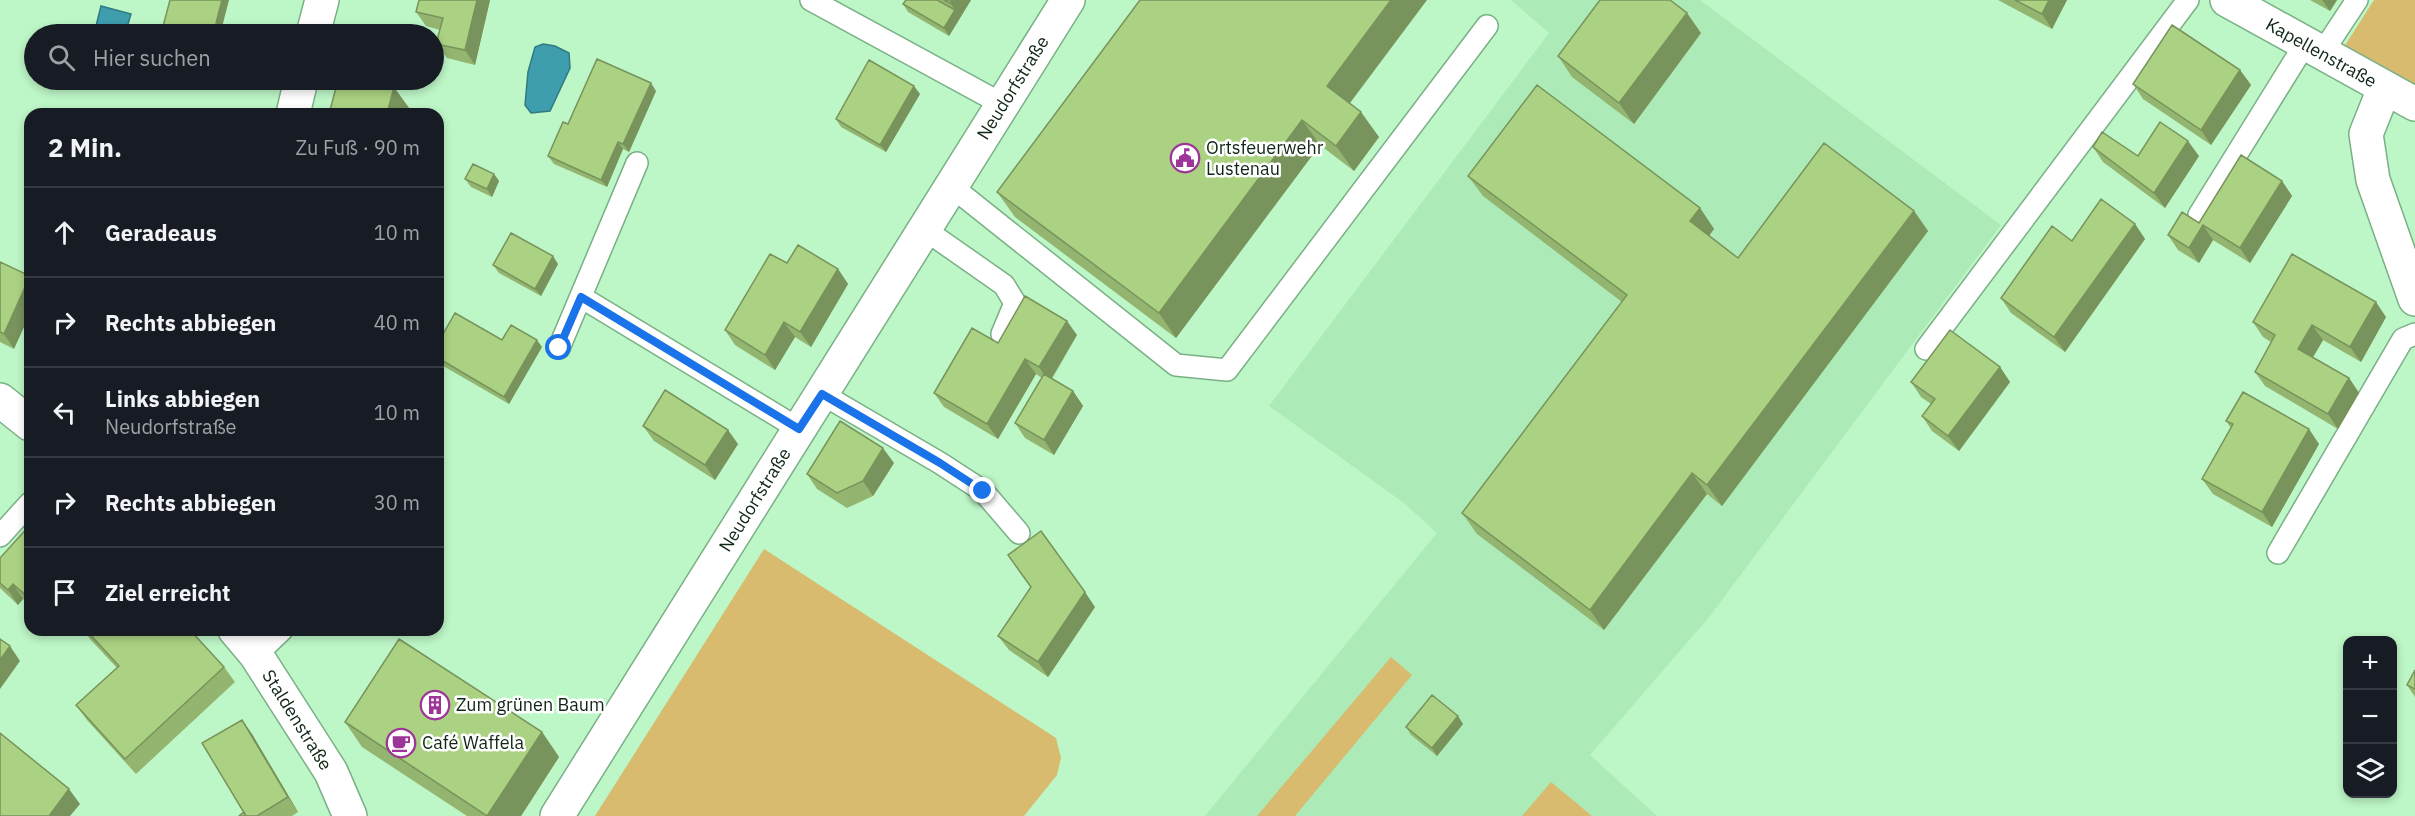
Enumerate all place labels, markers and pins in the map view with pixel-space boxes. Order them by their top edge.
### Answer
place label: Ortsfeuerwehr Lustenau [1206,136,1324,180]
public building icon: Ortsfeuerwehr Lustenau [1169,142,1201,174]
building icon: Zum grünen Baum [419,689,451,721]
place label: Zum grünen Baum [456,693,605,716]
cafe icon: Café Waffela [385,727,417,759]
place label: Café Waffela [422,731,525,754]

